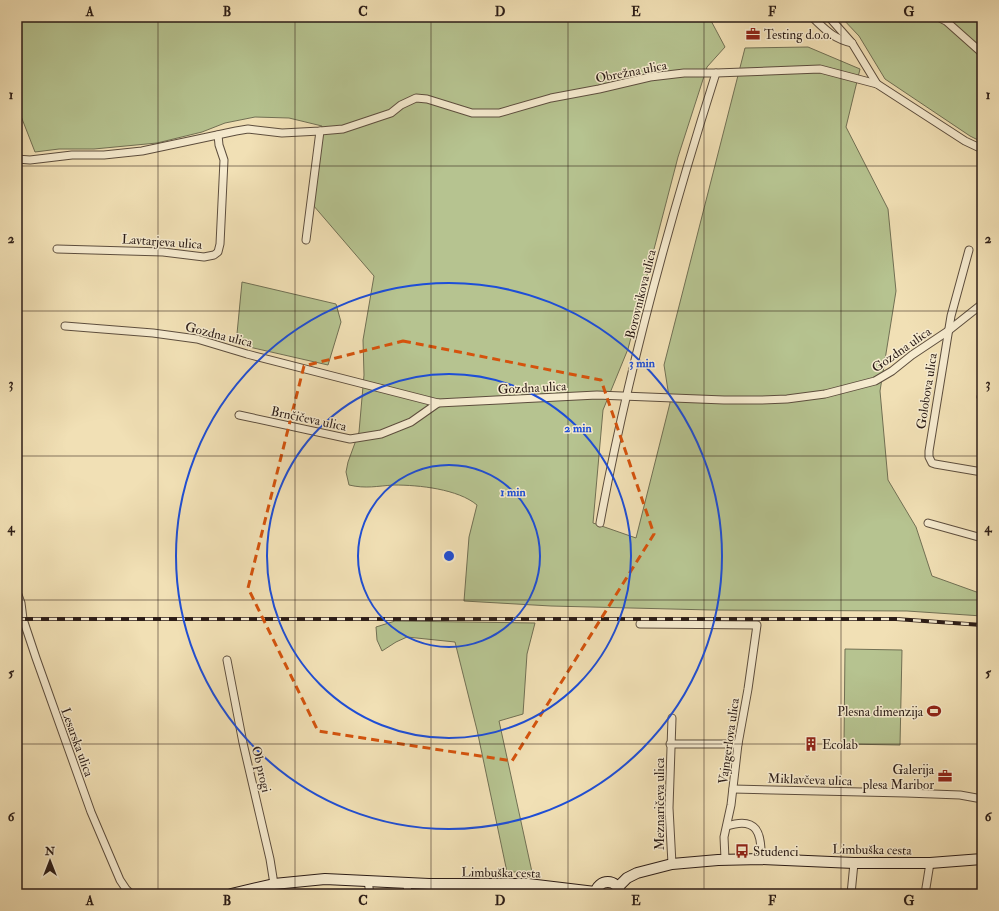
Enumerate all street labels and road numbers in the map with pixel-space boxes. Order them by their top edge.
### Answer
street label: Obrežna ulica [594,57,669,87]
street label: Lavtarjeva ulica [121,231,203,253]
street label: Borovnikova ulica [622,247,660,340]
street label: Gozdna ulica [183,319,255,351]
street label: Gozdna ulica [869,323,935,376]
street label: Golobova ulica [913,351,941,430]
street label: Gozdna ulica [497,378,567,398]
street label: Brnčičeva ulica [269,403,349,435]
street label: Vajngerlova ulica [715,696,743,785]
street label: Lesarska ulica [57,706,97,780]
street label: Ob progi [247,744,274,795]
street label: Meznaričeva ulica [652,757,668,850]
street label: Miklavčeva ulica [767,771,853,789]
street label: Limbuška cesta [832,841,912,859]
street label: Limbuška cesta [461,864,541,882]

